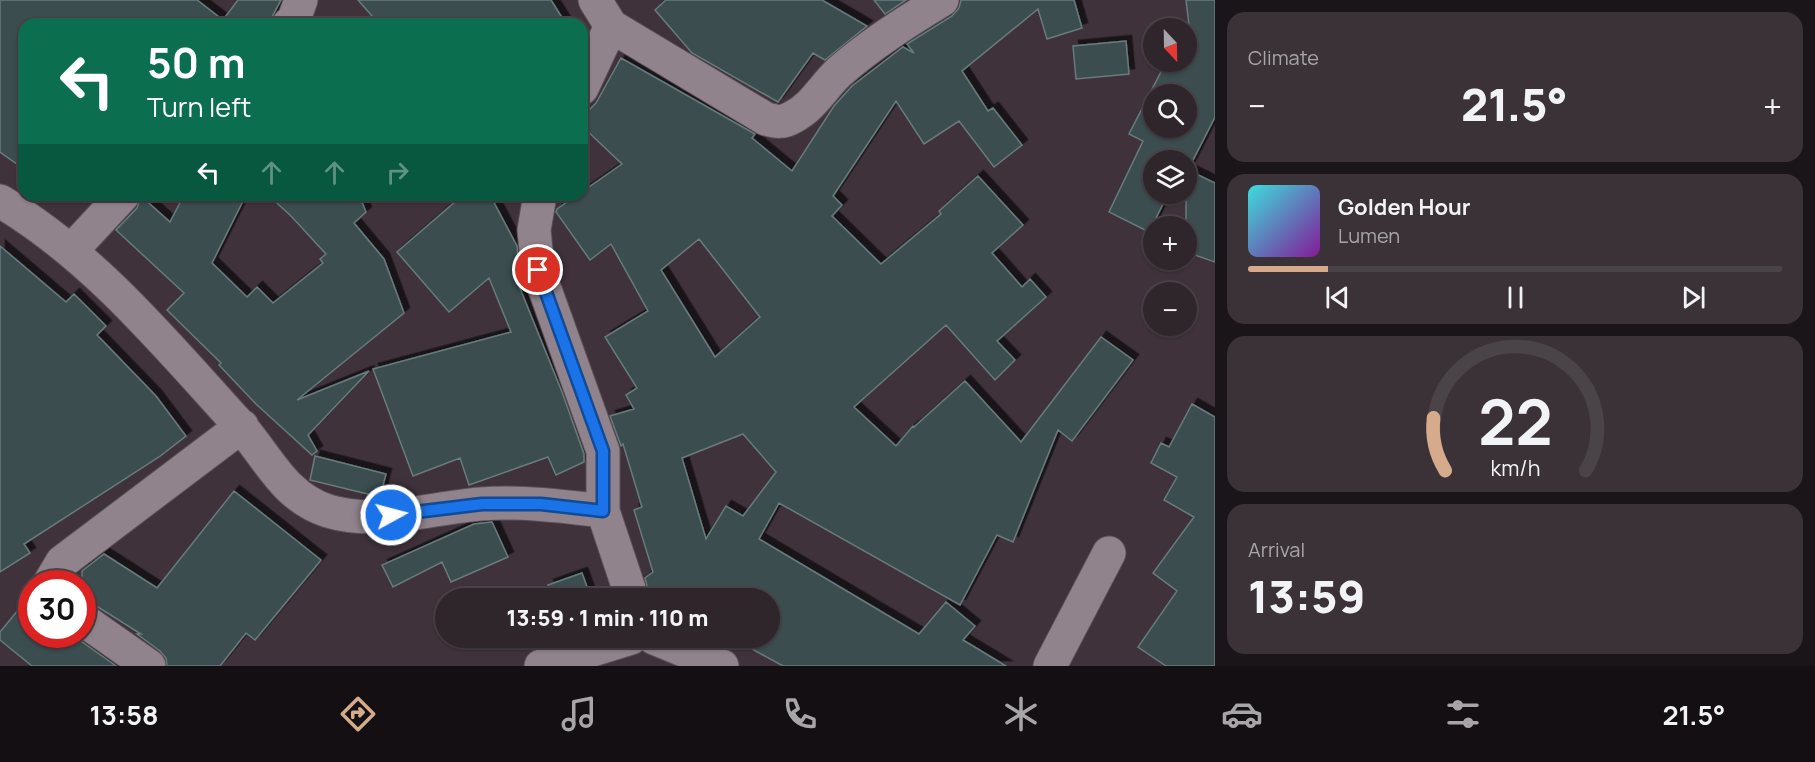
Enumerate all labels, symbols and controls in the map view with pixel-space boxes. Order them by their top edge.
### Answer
north arrow [1143,18,1197,72]
map controls [1143,18,1197,336]
text: 50 m [147,33,245,91]
icon: left [48,42,126,120]
text: Climate [1248,44,1319,71]
text: 21.5° [1461,73,1568,135]
text: − [1248,83,1266,128]
text: + [1763,83,1782,128]
button: search [1143,84,1197,138]
text: Turn left [147,88,251,125]
button: layers [1143,150,1197,204]
icon: left [192,156,225,189]
icon: ahead [255,156,288,189]
icon: ahead [318,156,351,189]
icon: right [381,156,414,189]
text: Golden Hour [1338,192,1471,222]
button: + [1143,216,1197,270]
text: Lumen [1338,222,1400,249]
pin [512,244,563,295]
icon: arrive [521,253,554,286]
icon: previous [1321,281,1354,314]
icon: pause [1499,281,1532,314]
icon: next [1677,281,1710,314]
button: − [1143,282,1197,336]
text: 22 [1478,378,1552,464]
text: km/h [1490,453,1540,482]
position arrow [359,483,423,547]
text: Arrival [1248,536,1305,563]
text: 13:59 [1248,565,1366,627]
speed limit sign: 30 [18,570,96,648]
text: 13:59 · 1 min · 110 m [507,603,708,633]
icon: directions [337,693,379,735]
icon: music [558,693,600,735]
icon: phone [779,693,821,735]
icon: climate [1000,693,1042,735]
icon: car [1221,693,1263,735]
icon: filters [1442,693,1484,735]
text: 13:58 [89,696,159,733]
text: 21.5° [1662,696,1725,733]

